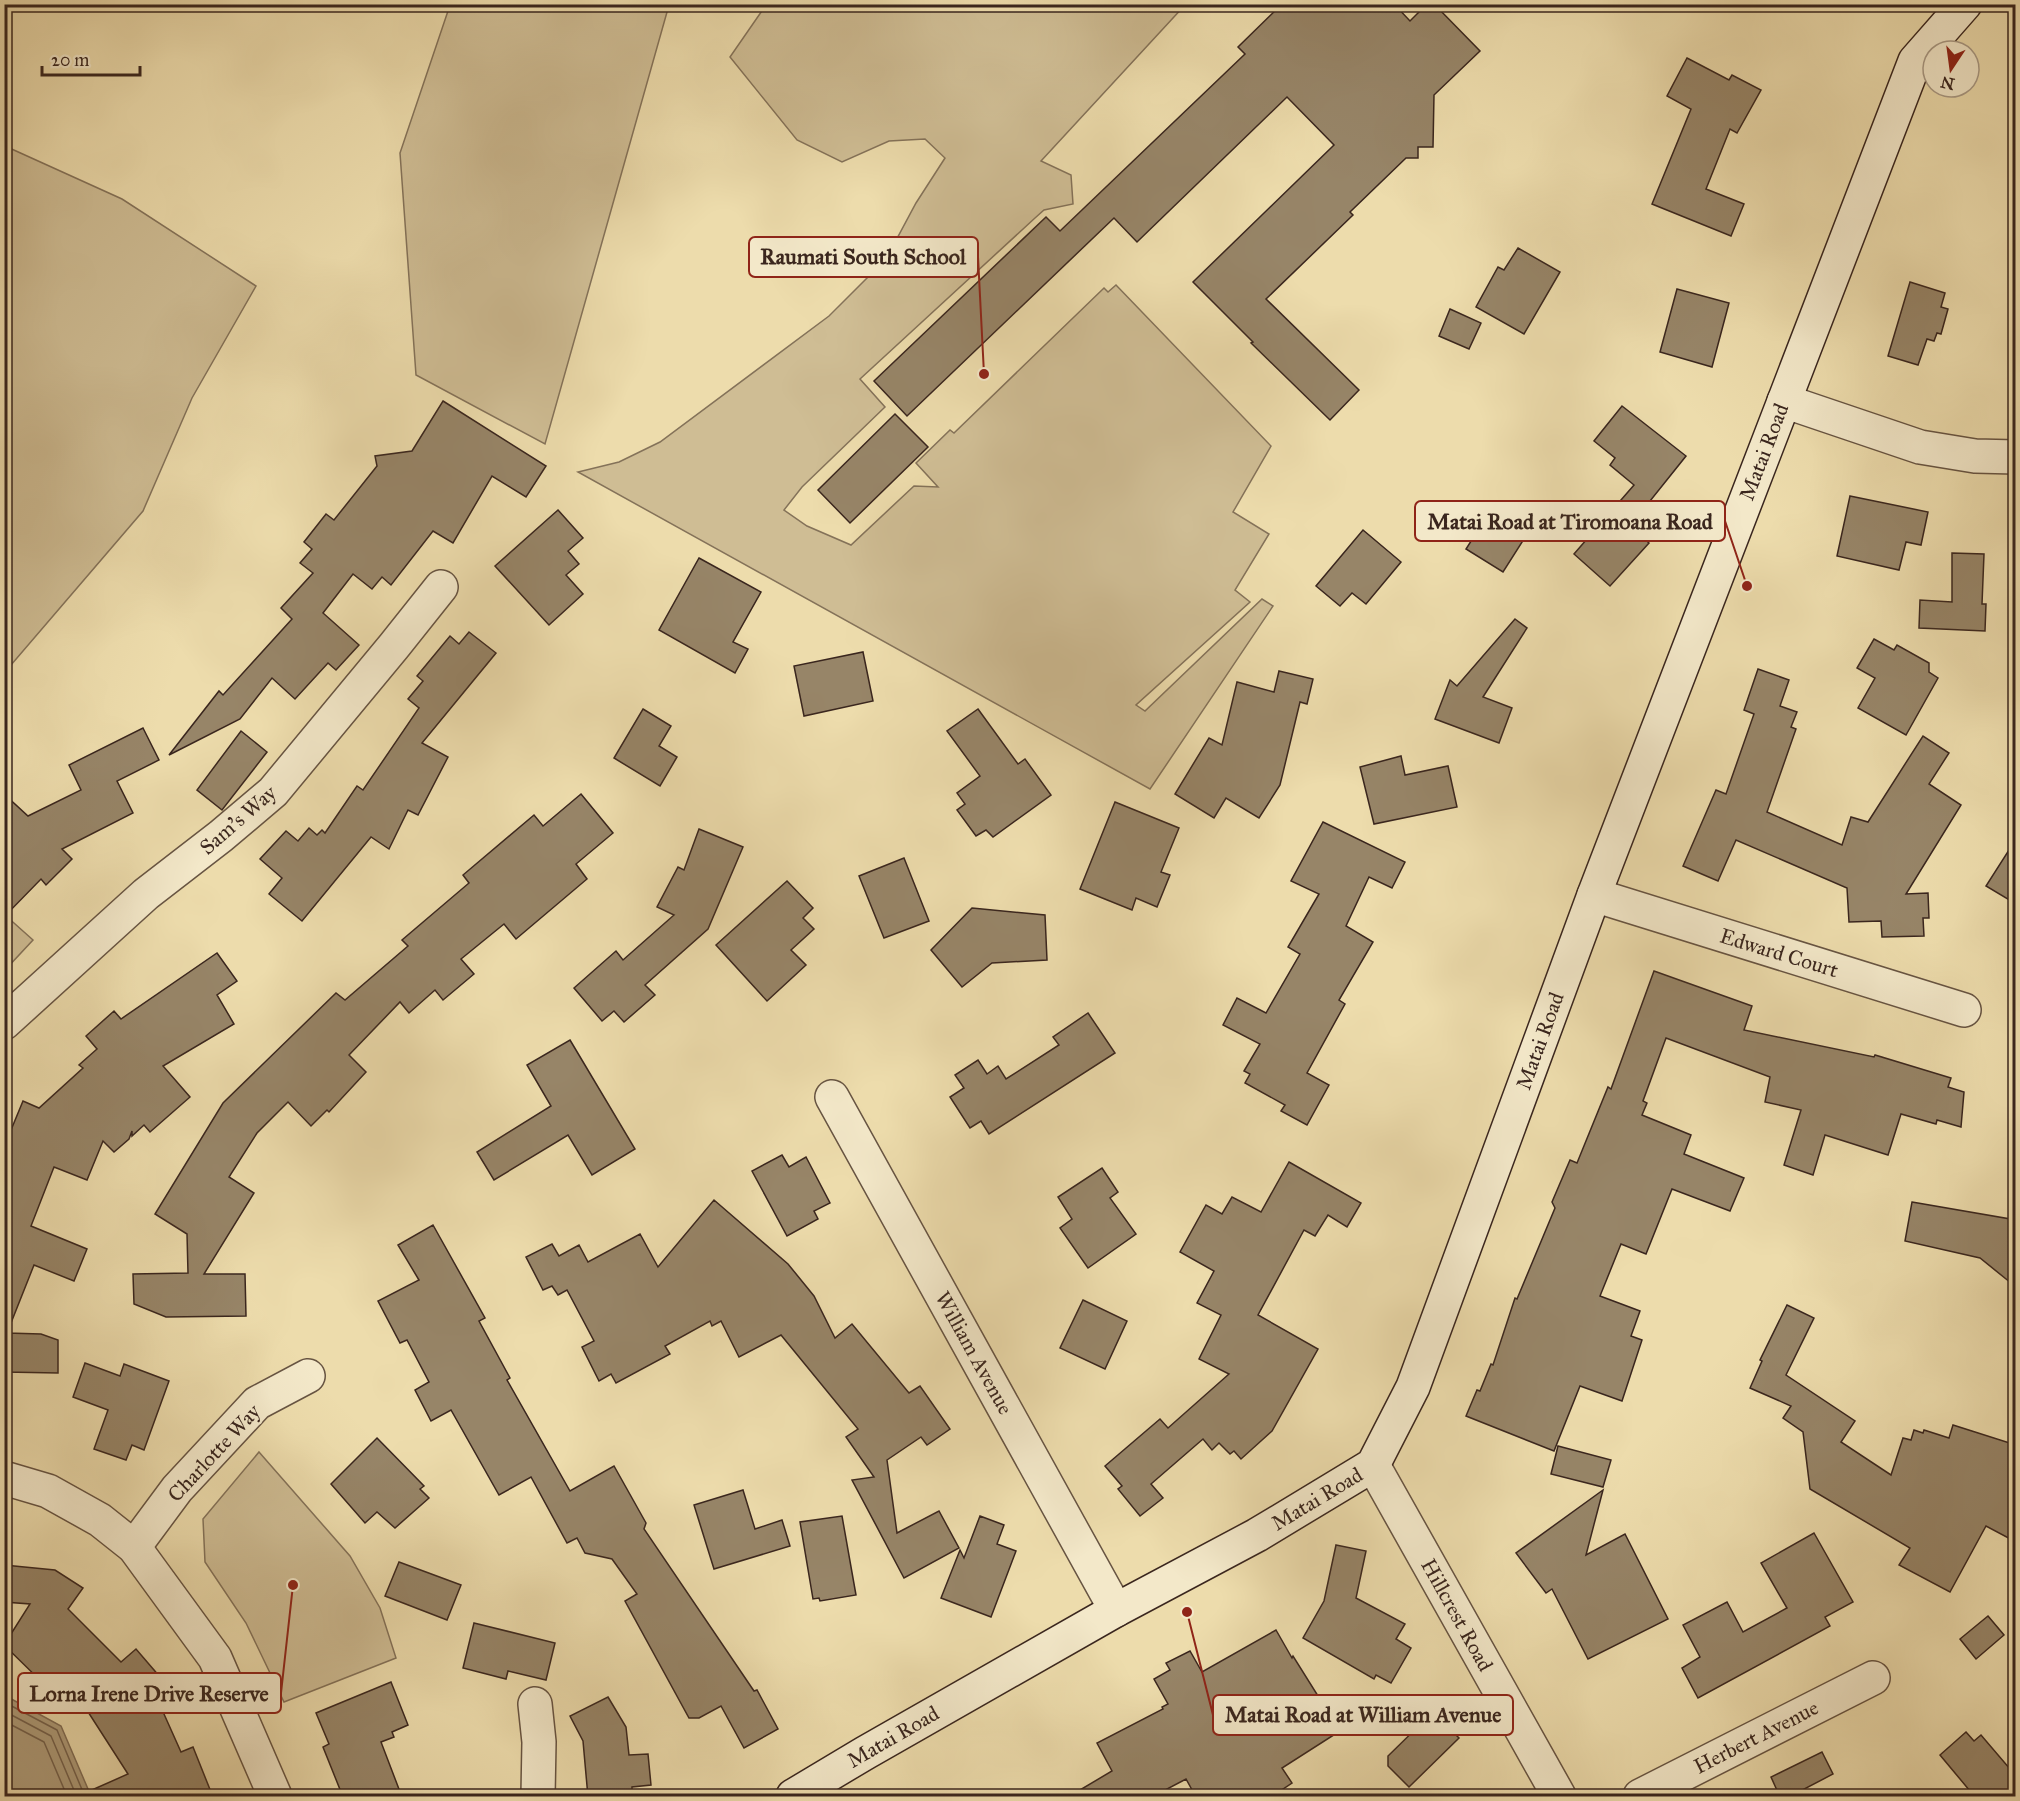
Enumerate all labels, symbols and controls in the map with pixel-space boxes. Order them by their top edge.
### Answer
scale bar [42,39,140,77]
north arrow [1921,39,1981,99]
text: 20 m [51,49,89,71]
text: N [1939,72,1956,94]
callout: Raumati South School [749,237,978,277]
text: Raumati South School [760,243,967,270]
street label: Matai Road [1734,399,1795,504]
callout: Matai Road at Tiromoana Road [1415,501,1725,541]
text: Matai Road at Tiromoana Road [1427,508,1714,535]
street label: Sam's Way [194,779,283,860]
street label: Edward Court [1717,923,1842,983]
street label: Matai Road [1510,988,1570,1093]
street label: William Avenue [929,1287,1019,1419]
street label: Charlotte Way [162,1398,267,1507]
street label: Matai Road [1267,1461,1368,1536]
street label: Hillcrest Road [1415,1554,1499,1676]
callout: Lorna Irene Drive Reserve [18,1673,281,1713]
text: Lorna Irene Drive Reserve [29,1680,269,1707]
street label: Herbert Avenue [1689,1694,1823,1780]
callout: Matai Road at William Avenue [1213,1695,1513,1735]
street label: Matai Road [842,1700,944,1774]
text: Matai Road at William Avenue [1225,1701,1501,1728]

